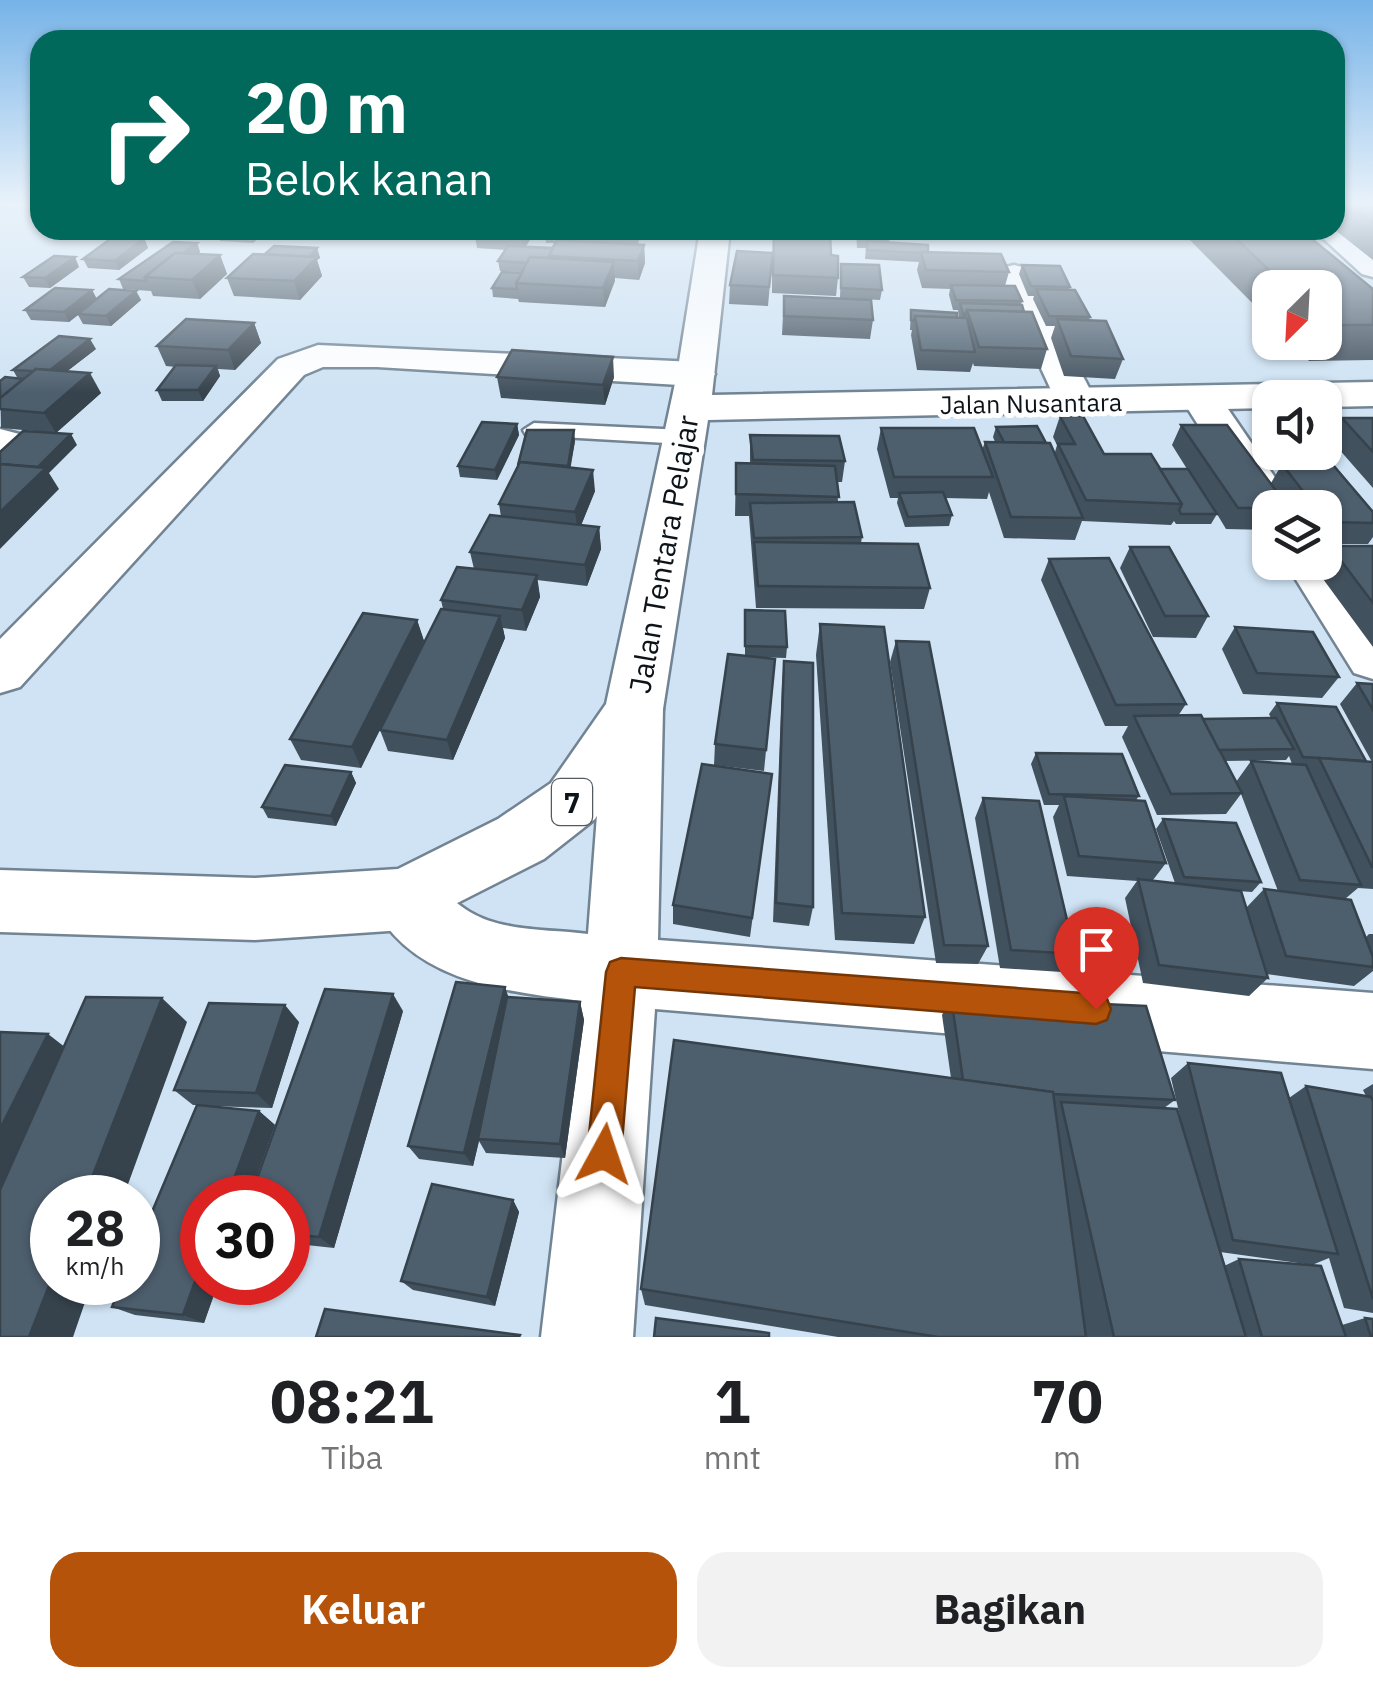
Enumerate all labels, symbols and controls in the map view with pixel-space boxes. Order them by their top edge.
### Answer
text: 20 m [245,61,408,152]
icon: right [80,70,210,200]
text: Belok kanan [245,149,494,207]
north arrow [1252,270,1342,360]
map controls [1252,270,1342,580]
button: sound [1252,380,1342,470]
street label: Jalan Nusantara [939,385,1123,421]
street label: Jalan Tentara Pelajar [619,412,707,696]
button: layers [1252,490,1342,580]
road number: 7 [552,779,592,825]
pin [1054,907,1139,1010]
icon: arrive [1069,922,1124,977]
position arrow [552,1102,656,1206]
speed limit sign: 30 [180,1175,310,1305]
text: 28 [65,1195,125,1260]
text: km/h [66,1249,124,1282]
text: 08:21 [270,1361,434,1440]
text: 1 [714,1361,750,1440]
text: 70 [1031,1361,1103,1440]
text: Tiba [321,1436,383,1478]
text: mnt [704,1436,761,1478]
text: m [1053,1436,1081,1478]
button: Keluar [50,1552,677,1667]
button: Bagikan [697,1552,1323,1667]

